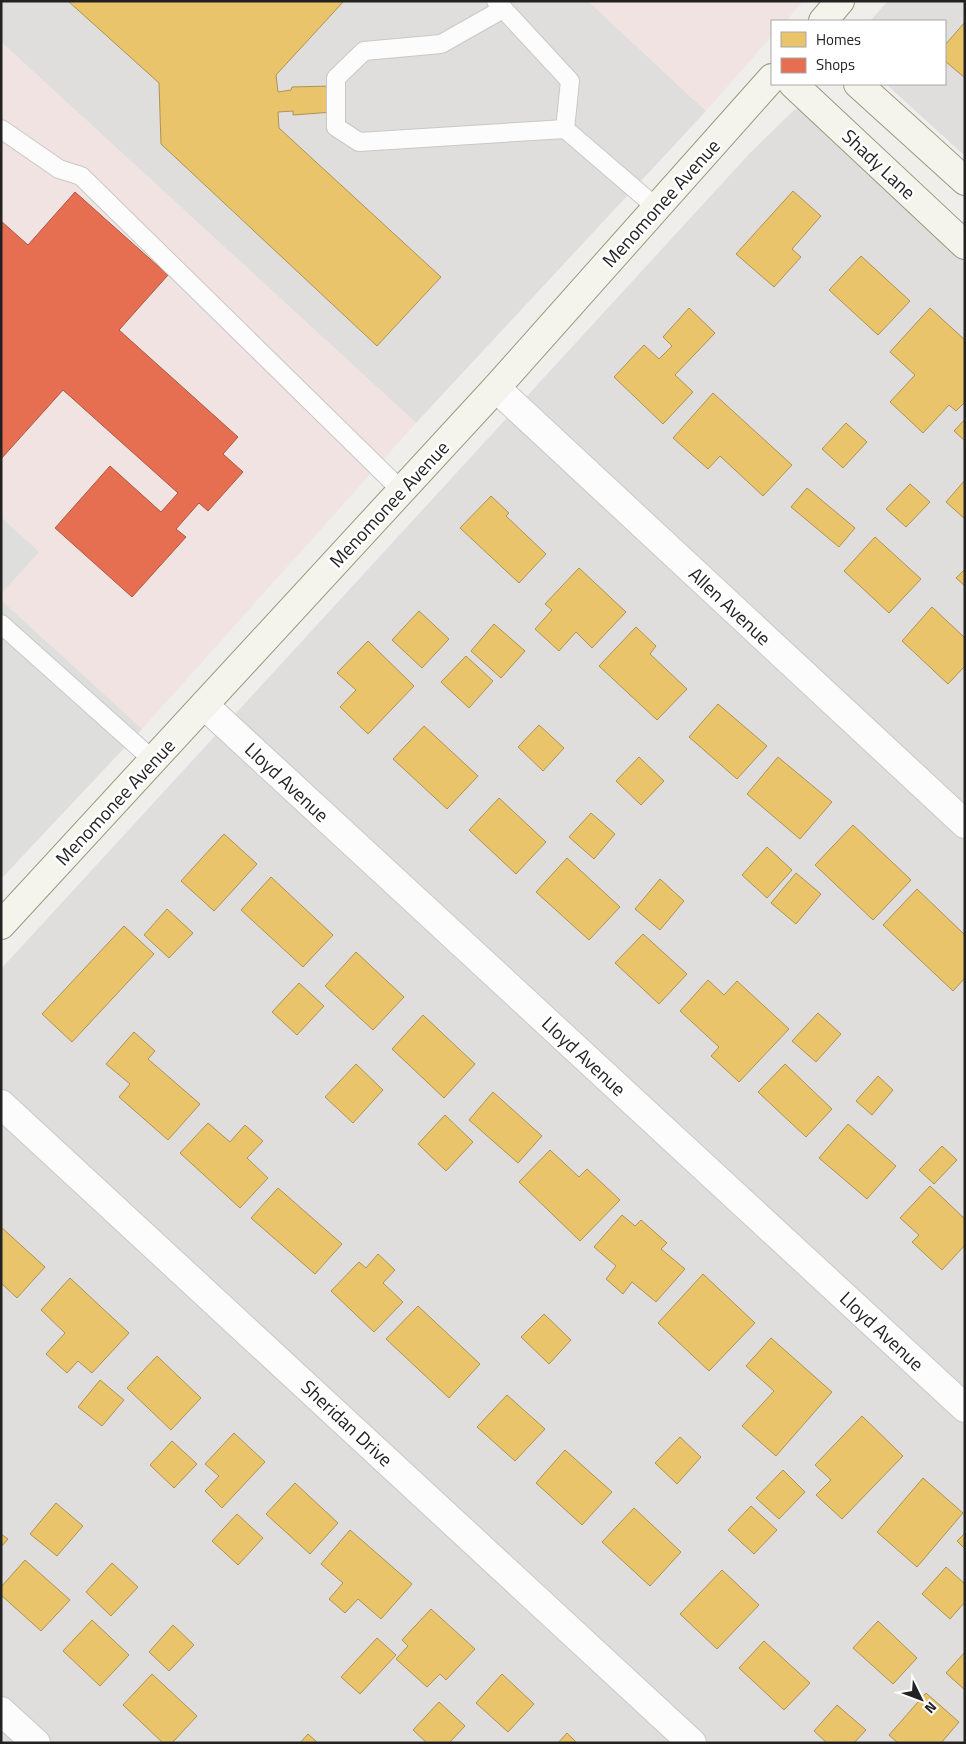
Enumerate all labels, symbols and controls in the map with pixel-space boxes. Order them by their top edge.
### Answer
legend [771,20,946,85]
text: Homes [816,28,861,51]
text: Shops [816,53,855,76]
street label: Shady Lane [836,122,923,206]
street label: Menomonee Avenue [595,132,726,274]
street label: Menomonee Avenue [322,434,455,574]
street label: Allen Avenue [683,560,778,652]
street label: Menomonee Avenue [48,732,181,872]
street label: Lloyd Avenue [239,735,336,828]
street label: Lloyd Avenue [536,1009,633,1102]
street label: Lloyd Avenue [834,1284,931,1377]
street label: Sheridan Drive [295,1372,400,1473]
north arrow [896,1674,946,1724]
text: N [920,1697,942,1719]

